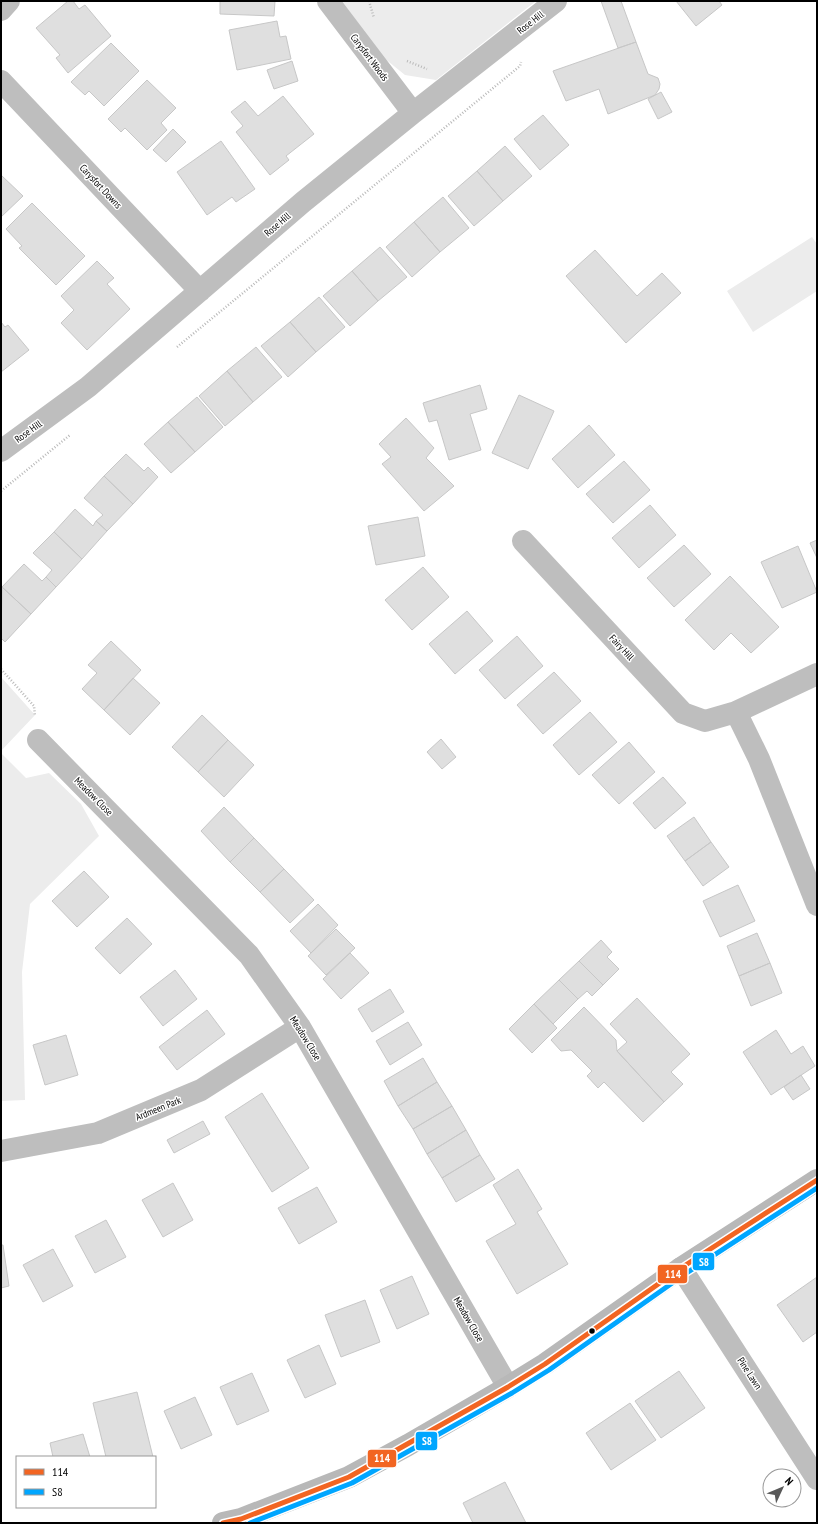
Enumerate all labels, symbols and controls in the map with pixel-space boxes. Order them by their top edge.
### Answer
street label: Rose Hill [514,7,547,37]
street label: Carysfort Woods [348,31,392,84]
street label: Carysfort Downs [77,161,125,212]
street label: Rose Hill [262,209,294,239]
street label: Rose Hill [12,417,45,446]
street label: Fairy Hill [606,632,637,664]
street label: Meadow Close [71,774,116,819]
street label: Meadow Close [287,1014,324,1063]
street label: Ardmeen Park [134,1093,183,1123]
line badge: S8 [692,1252,715,1271]
text: S8 [699,1255,709,1269]
line badge: 114 [657,1264,688,1284]
text: 114 [665,1267,682,1281]
street label: Meadow Close [451,1295,487,1344]
unlabelled marker [587,1326,597,1336]
street label: Pine Lawn [734,1355,765,1392]
line badge: S8 [415,1431,438,1451]
text: S8 [422,1434,432,1448]
line badge: 114 [367,1449,397,1468]
text: 114 [374,1451,391,1465]
legend [16,1456,156,1508]
text: 114 [52,1464,69,1479]
north arrow [762,1468,802,1508]
text: N [782,1474,796,1488]
text: S8 [52,1484,63,1499]

